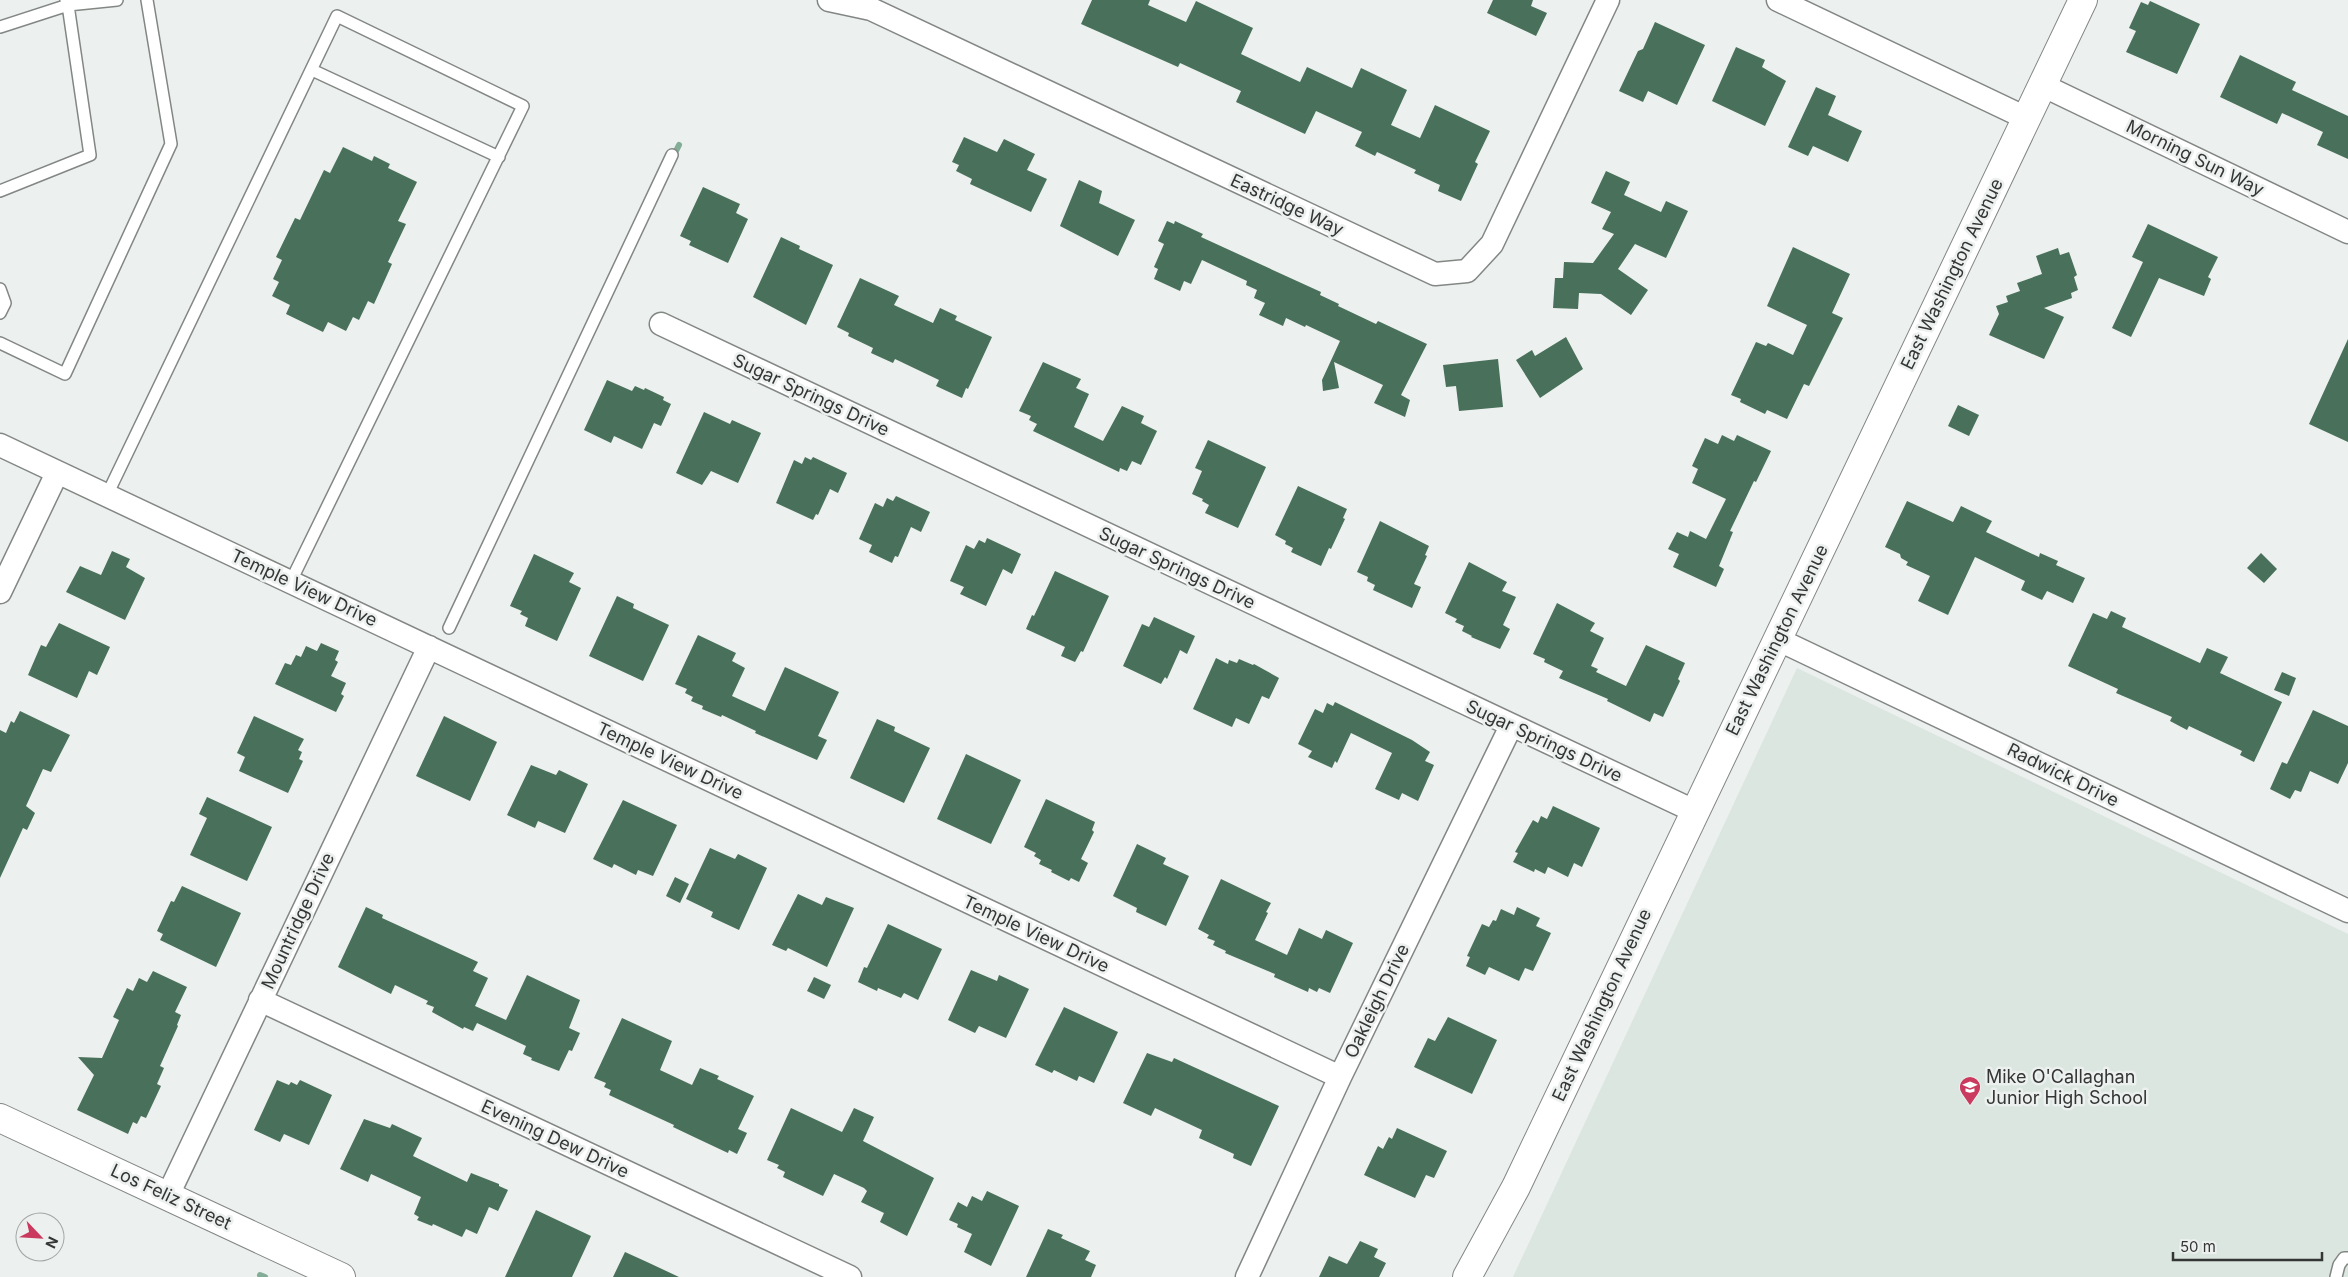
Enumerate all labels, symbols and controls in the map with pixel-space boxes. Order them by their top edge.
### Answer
street label: Morning Sun Way [2123,115,2267,200]
street label: Eastridge Way [1227,169,1347,240]
street label: East Washington Avenue [1896,175,2007,373]
street label: Sugar Springs Drive [730,349,893,440]
street label: Sugar Springs Drive [1096,522,1259,613]
street label: East Washington Avenue [1721,541,1832,739]
street label: Temple View Drive [228,544,381,631]
street label: Sugar Springs Drive [1463,695,1626,786]
street label: Temple View Drive [594,717,747,804]
street label: Radwick Drive [2004,738,2122,811]
street label: Mountridge Drive [257,849,338,992]
street label: Temple View Drive [960,890,1113,977]
street label: East Washington Avenue [1548,905,1655,1104]
street label: Oakleigh Drive [1340,940,1413,1061]
place label: Mike O'Callaghan Junior High School [1986,1066,2147,1108]
school or university icon: Mike O'Callaghan Junior High School [1958,1075,1982,1106]
street label: Evening Dew Drive [478,1095,632,1182]
street label: Los Feliz Street [108,1159,235,1234]
north arrow [15,1212,65,1262]
scale bar [2173,1230,2322,1262]
text: N [42,1234,62,1251]
text: 50 m [2180,1237,2216,1256]

